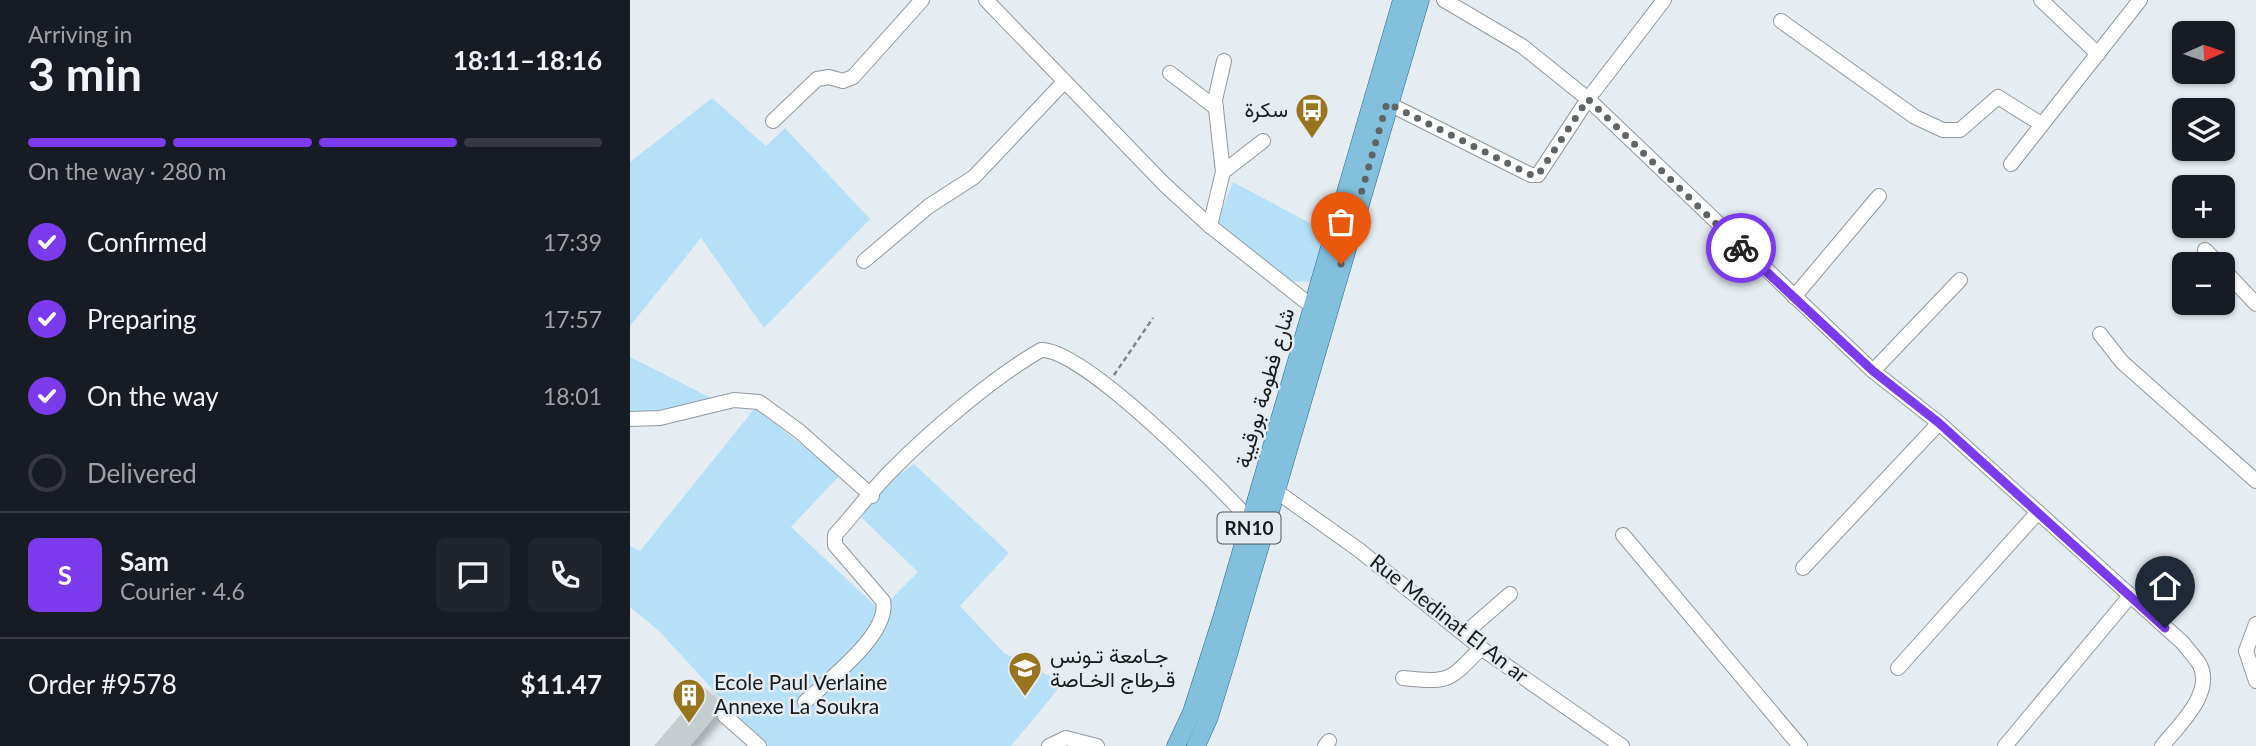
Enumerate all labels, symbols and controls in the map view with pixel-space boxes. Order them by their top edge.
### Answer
text: Arriving in [28,20,132,48]
north arrow [2172,21,2235,84]
map controls [2172,21,2235,315]
text: 18:11–18:16 [453,44,602,76]
text: 3 min [28,46,142,101]
bus stop icon: سكرة [1293,91,1331,140]
place label: سكرة [1244,96,1288,123]
button: layers [2172,98,2235,161]
text: On the way · 280 m [28,157,227,185]
button: + [2172,175,2235,238]
pin [1311,192,1371,264]
icon: bag [1322,203,1360,241]
courier [1706,213,1776,283]
icon: check [28,223,66,261]
text: Confirmed [87,226,207,258]
text: 17:39 [543,228,602,256]
icon: bike [1722,229,1760,267]
button: − [2172,252,2235,315]
icon: check [28,300,66,338]
text: Preparing [87,303,196,335]
text: 17:57 [543,305,602,333]
street label: شارع فطومة بورقيبة [1229,305,1301,471]
icon: check [28,377,66,415]
text: On the way [87,380,219,412]
text: 18:01 [543,382,602,410]
text: Delivered [87,457,197,489]
road number: RN10 [1218,512,1280,544]
button: chat [436,538,510,612]
button: phone [528,538,602,612]
text: Sam [120,545,169,577]
street label: Rue Medinat El An ar [1366,548,1534,688]
pin [2135,556,2195,628]
text: S [58,559,72,591]
icon: home [2146,567,2184,605]
text: Courier · 4.6 [120,577,245,605]
place label: جـامعة تـونس قـرطاج الخـاصة [1050,642,1175,694]
school or university icon: جـامعة تـونس قـرطاج الخـاصة [1006,649,1044,698]
text: Order #9578 [28,668,177,700]
text: $11.47 [520,668,602,700]
place label: Ecole Paul Verlaine Annexe La Soukra [714,669,887,718]
building icon: Ecole Paul Verlaine Annexe La Soukra [670,676,708,725]

